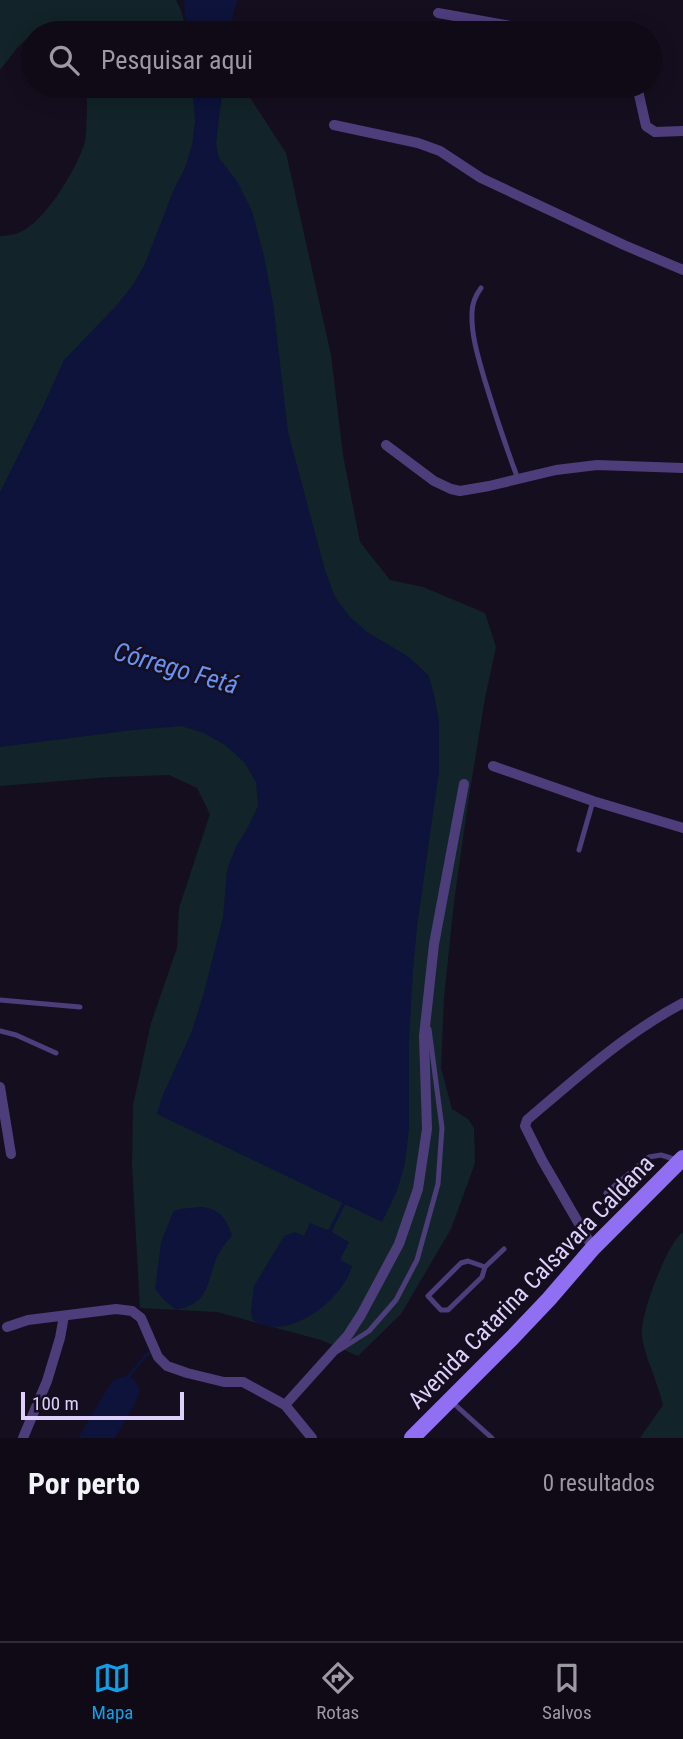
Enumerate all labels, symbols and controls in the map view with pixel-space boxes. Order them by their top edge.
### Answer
search box [21,21,662,98]
icon: search [45,41,83,79]
text: Pesquisar aqui [101,45,253,75]
water label: Córrego Fetá [110,636,243,700]
street label: Avenida Catarina Calsavara Caldana [402,1150,660,1414]
scale bar [21,1389,184,1421]
text: 100 m [32,1392,79,1415]
text: Por perto [28,1466,140,1501]
text: 0 resultados [543,1470,655,1497]
tab: Mapa [91,1659,133,1724]
tab: Rotas [316,1659,359,1724]
tab: Salvos [542,1659,592,1724]

